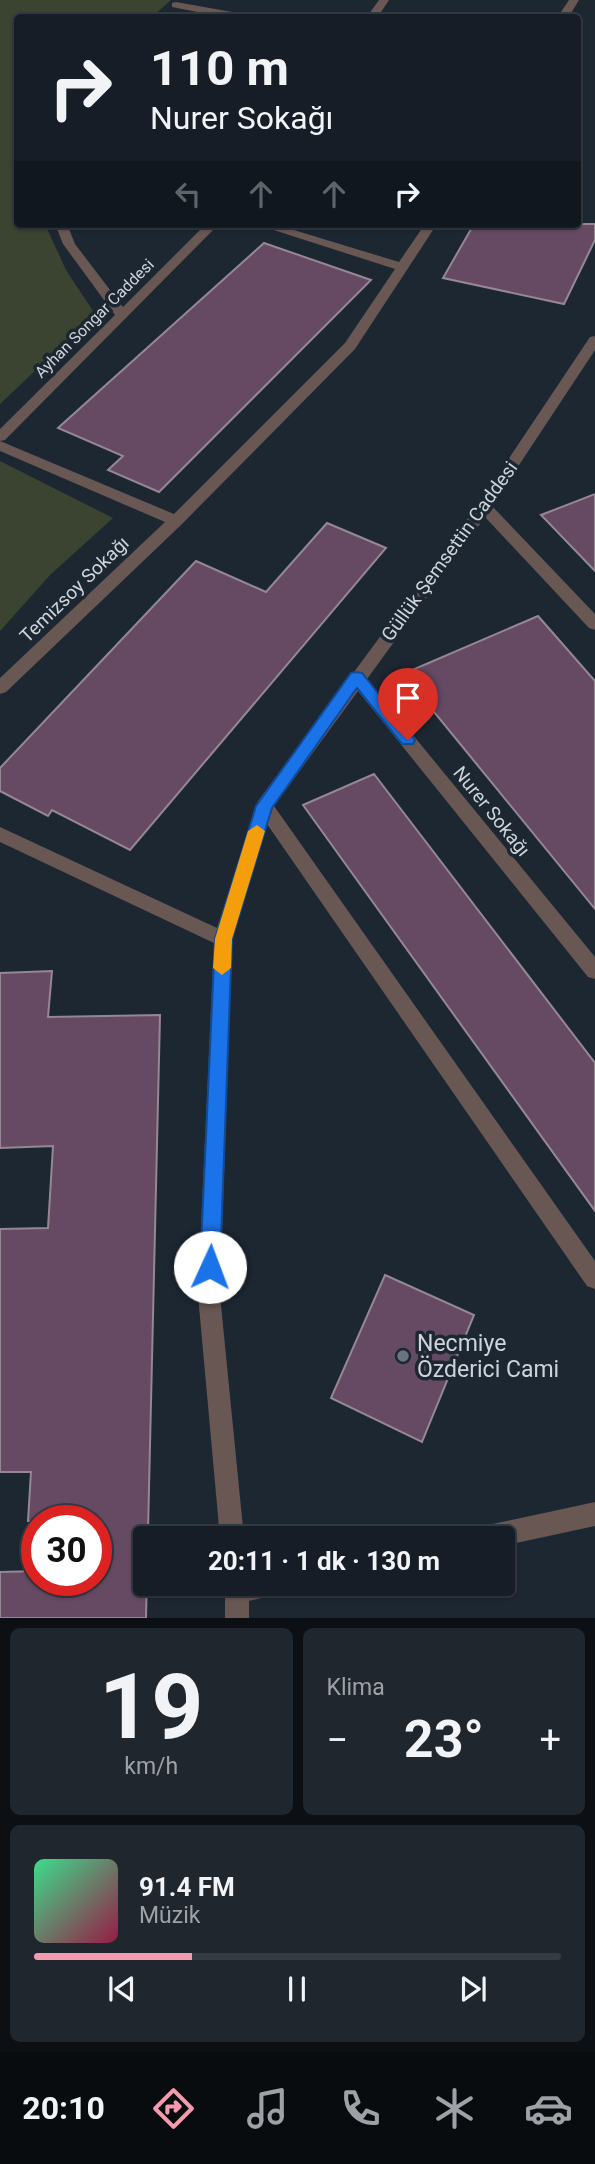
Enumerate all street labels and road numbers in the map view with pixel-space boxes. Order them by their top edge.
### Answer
street label: Ayhan Songar Caddesi [31,255,158,382]
street label: Güllük Şemsettin Caddesi [377,457,522,646]
street label: Temizsoy Sokağı [15,531,134,647]
street label: Nurer Sokağı [448,762,535,861]

